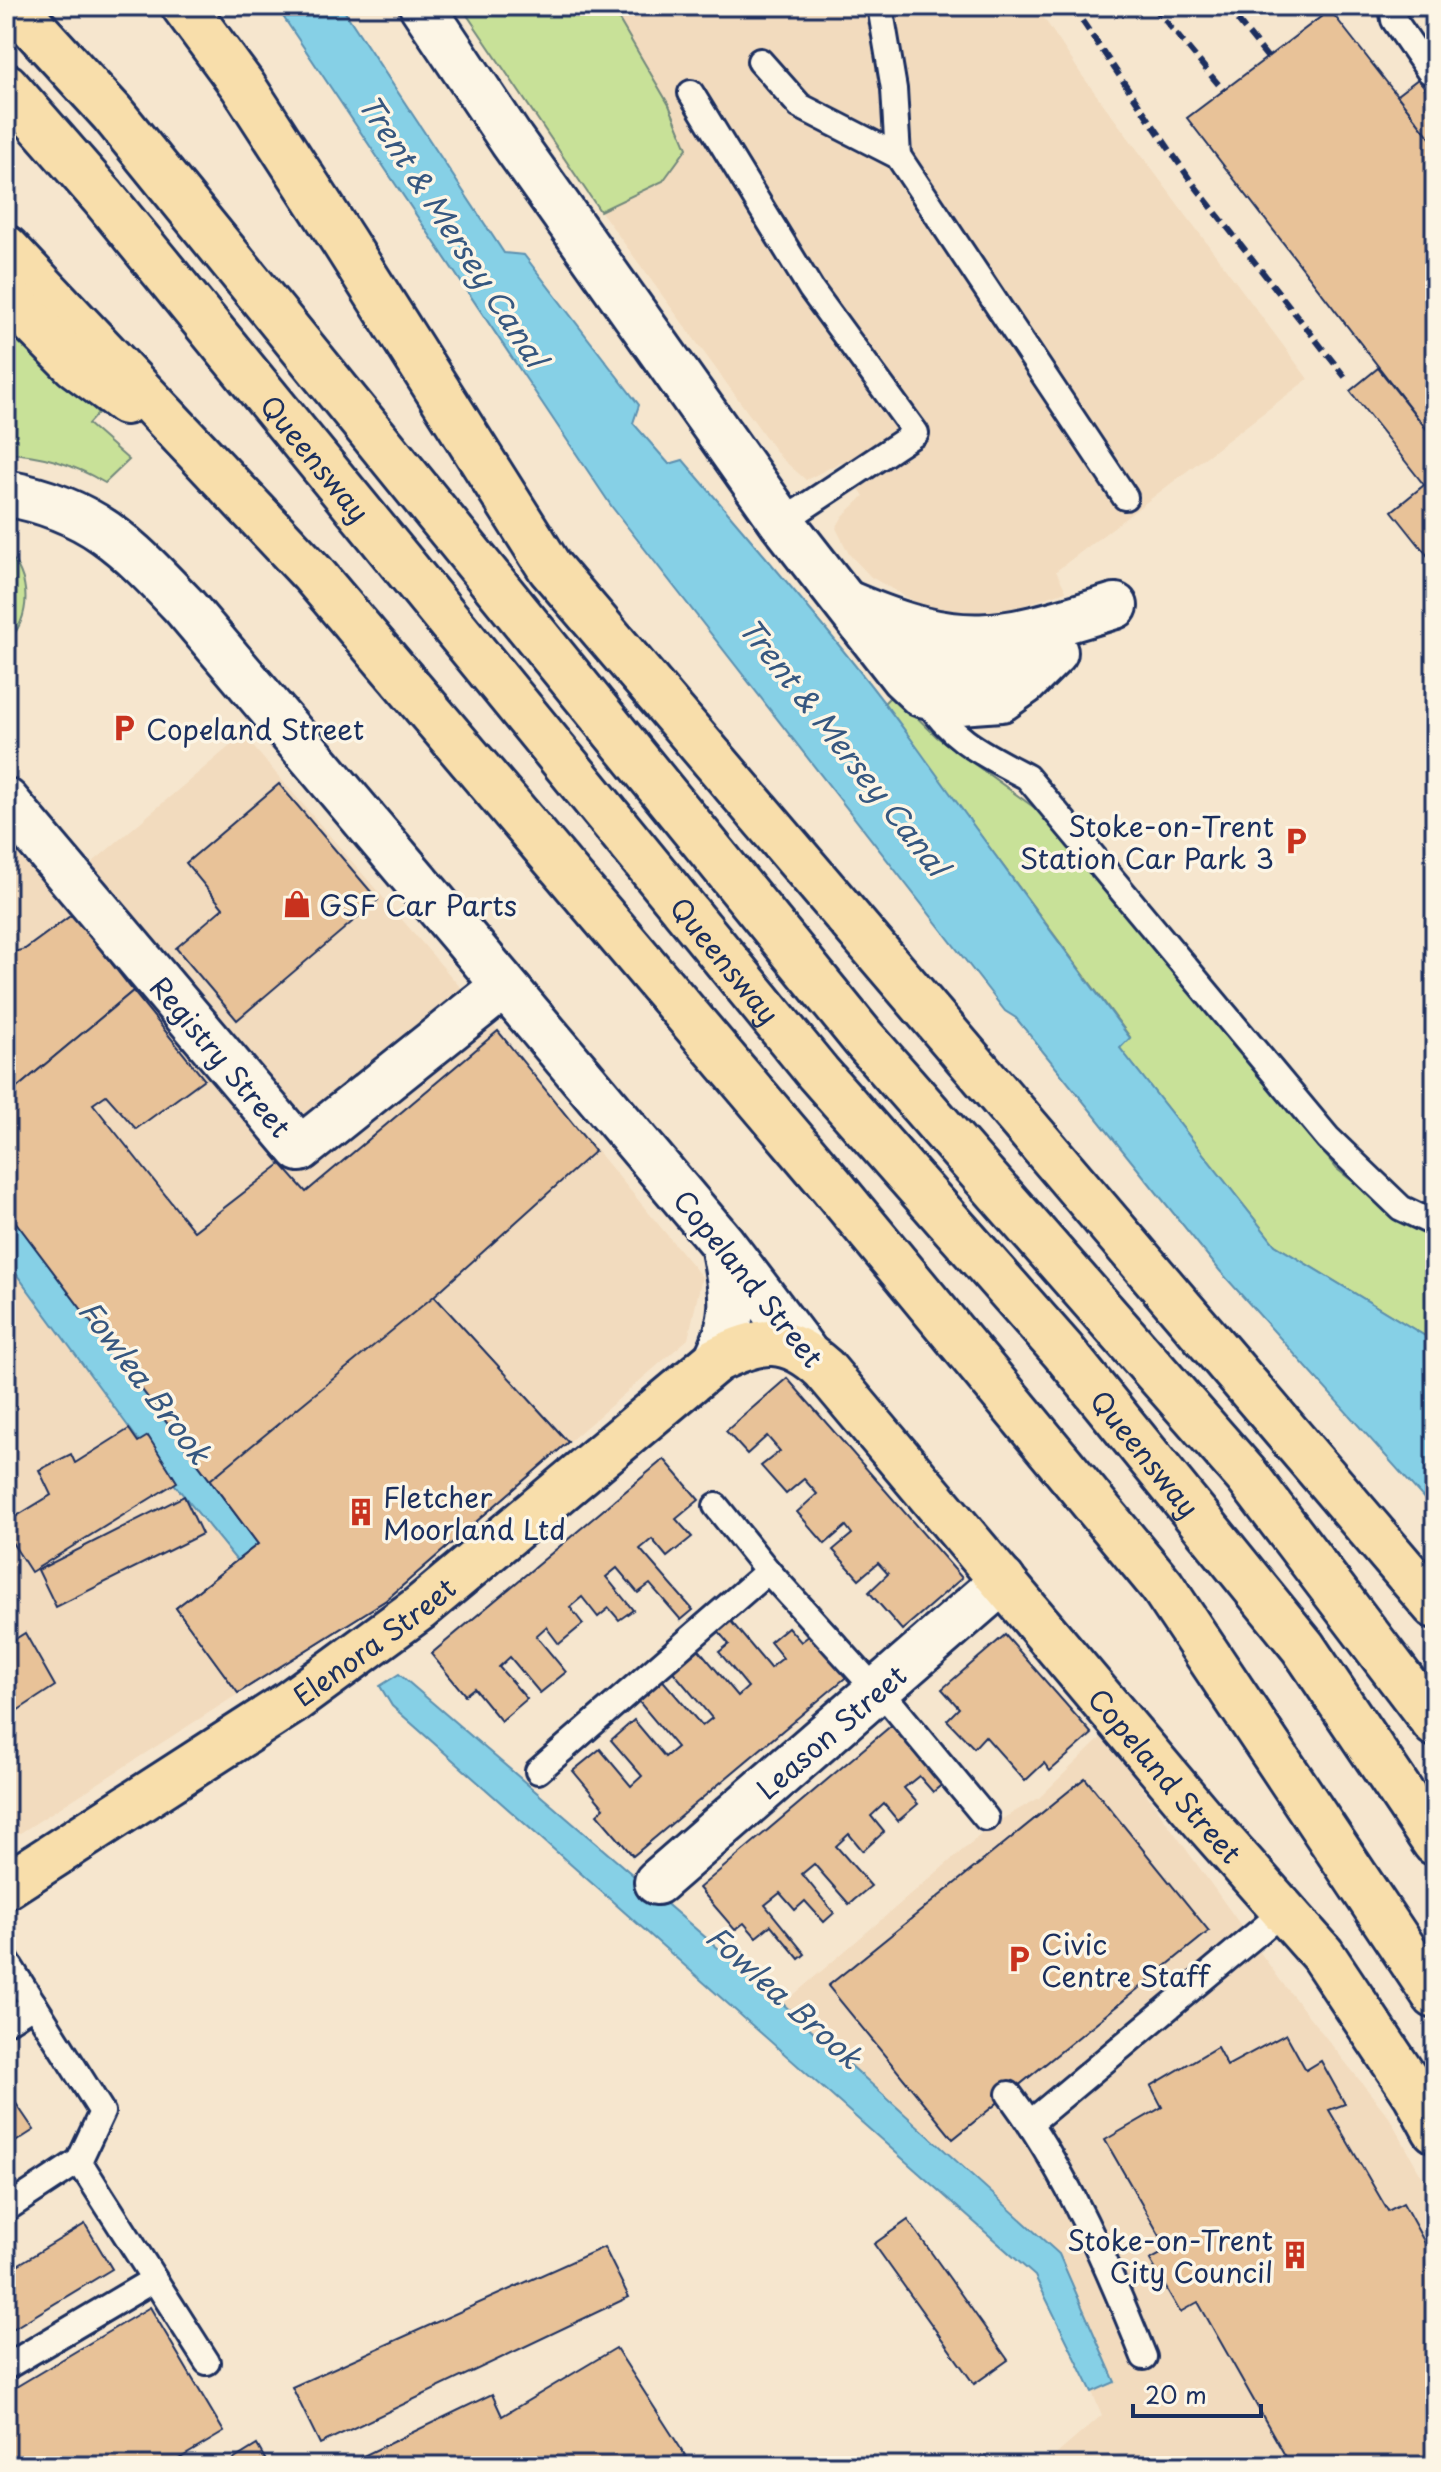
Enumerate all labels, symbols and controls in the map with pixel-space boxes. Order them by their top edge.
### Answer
water label: Trent & Mersey Canal [349,85,562,379]
street label: Queensway [251,385,381,531]
water label: Trent & Mersey Canal [730,607,963,889]
place label: Copeland Street [146,707,364,750]
parking icon: Copeland Street [109,713,139,743]
place label: Stoke-on-Trent Station Car Park 3 [1020,804,1274,879]
parking icon: Stoke-on-Trent Station Car Park 3 [1281,826,1311,856]
place label: GSF Car Parts [319,883,517,926]
street label: Queensway [660,887,791,1033]
shop icon: GSF Car Parts [282,889,312,919]
street label: Registry Street [141,966,302,1146]
street label: Copeland Street [664,1180,834,1376]
water label: Fowlea Brook [69,1289,224,1474]
street label: Queensway [1081,1380,1211,1526]
place label: Fletcher Moorland Ltd [383,1475,566,1550]
building icon: Fletcher Moorland Ltd [346,1497,376,1527]
street label: Elenora Street [283,1566,464,1716]
street label: Leason Street [746,1653,915,1809]
street label: Copeland Street [1079,1678,1253,1872]
water label: Fowlea Brook [697,1914,874,2079]
place label: Civic Centre Staff [1041,1922,1211,1997]
parking icon: Civic Centre Staff [1004,1944,1034,1974]
place label: Stoke-on-Trent City Council [1067,2218,1273,2293]
building icon: Stoke-on-Trent City Council [1280,2240,1310,2270]
scale bar [1133,2368,1261,2418]
text: 20 m [1145,2376,1207,2412]

